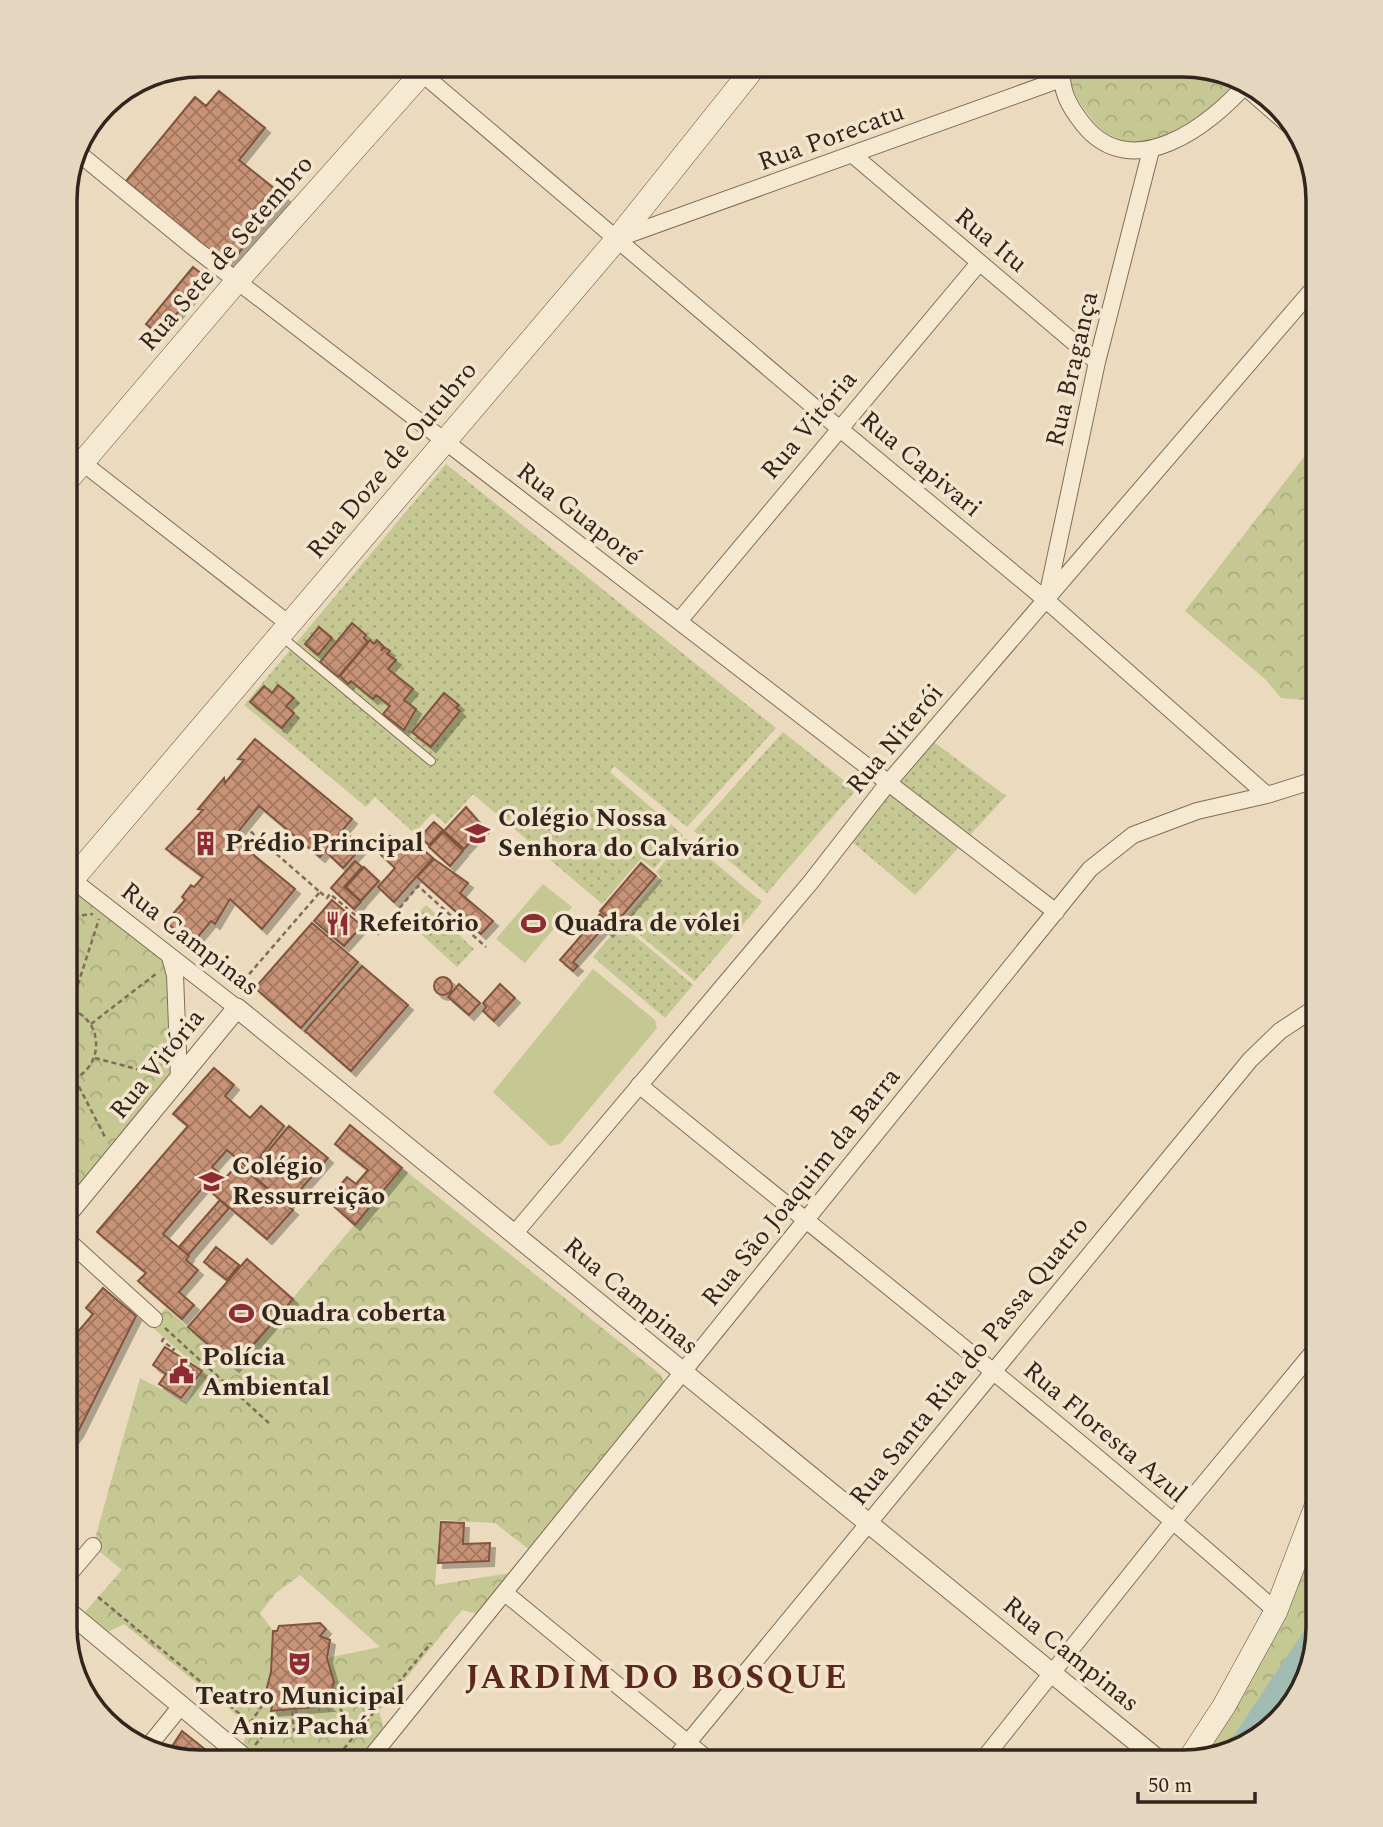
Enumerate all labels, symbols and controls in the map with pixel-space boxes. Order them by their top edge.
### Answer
street label: Rua Porecatu [752,92,910,182]
street label: Rua Sete de Setembro [129,146,323,360]
street label: Rua Itu [946,197,1036,283]
street label: Rua Bragança [1035,287,1109,451]
street label: Rua Doze de Outubro [297,352,487,568]
street label: Rua Vitória [751,361,867,489]
street label: Rua Capivari [851,401,991,527]
street label: Rua Guaporé [508,452,650,576]
street label: Rua Niterói [837,675,953,803]
place label: Colégio Nossa Senhora do Calvário [498,798,739,868]
school or university icon: Colégio Nossa Senhora do Calvário [464,819,492,847]
place label: Prédio Principal [225,823,423,863]
building icon: Prédio Principal [191,829,219,857]
street label: Rua Campinas [112,872,268,1006]
place label: Refeitório [358,903,479,943]
place label: Quadra de vôlei [554,903,741,943]
restaurant icon: Refeitório [324,909,352,937]
sports icon: Quadra de vôlei [520,909,548,937]
street label: Rua Vitória [100,1000,214,1128]
street label: Rua São Joaquim da Barra [692,1058,911,1316]
place label: Colégio Ressurreição [232,1146,385,1216]
school or university icon: Colégio Ressurreição [198,1167,226,1195]
street label: Rua Santa Rita do Passa Quatro [839,1207,1099,1515]
street label: Rua Campinas [554,1227,708,1365]
place label: Quadra coberta [261,1293,447,1333]
sports icon: Quadra coberta [227,1299,255,1327]
place label: Polícia Ambiental [202,1337,330,1407]
street label: Rua Floresta Azul [1014,1351,1196,1513]
public building icon: Polícia Ambiental [168,1358,196,1386]
street label: Rua Campinas [994,1586,1148,1722]
theatre icon: Teatro Municipal Aniz Pachá [286,1650,314,1678]
district label: JARDIM DO BOSQUE [465,1653,849,1703]
place label: Teatro Municipal Aniz Pachá [195,1676,405,1746]
scale bar [1138,1760,1255,1804]
text: 50 m [1148,1770,1192,1802]

